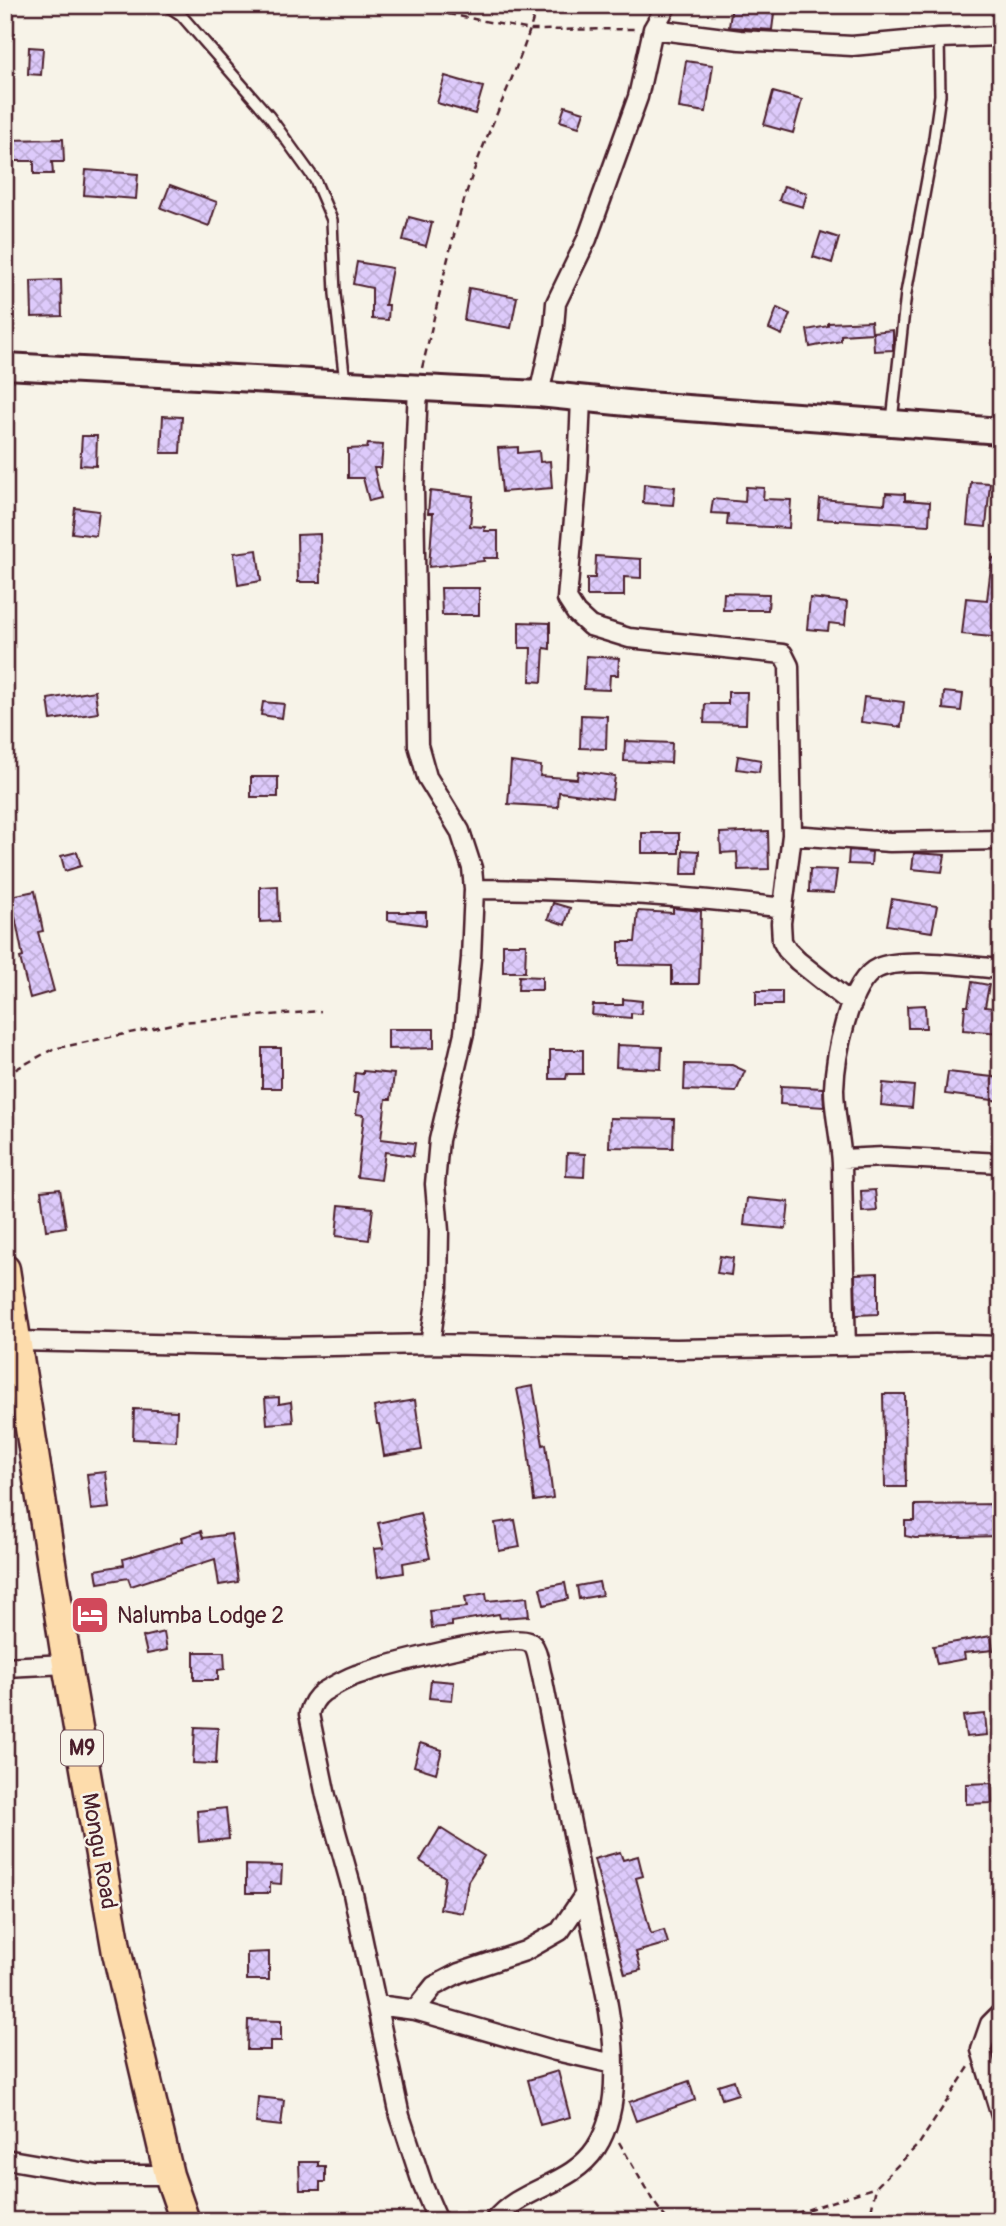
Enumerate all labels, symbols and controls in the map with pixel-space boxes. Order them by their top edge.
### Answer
hotel icon: Nalumba Lodge 2 [69,1594,111,1636]
place label: Nalumba Lodge 2 [117,1601,284,1630]
road number: M9 [61,1730,103,1766]
street label: Mongu Road [75,1791,124,1911]

